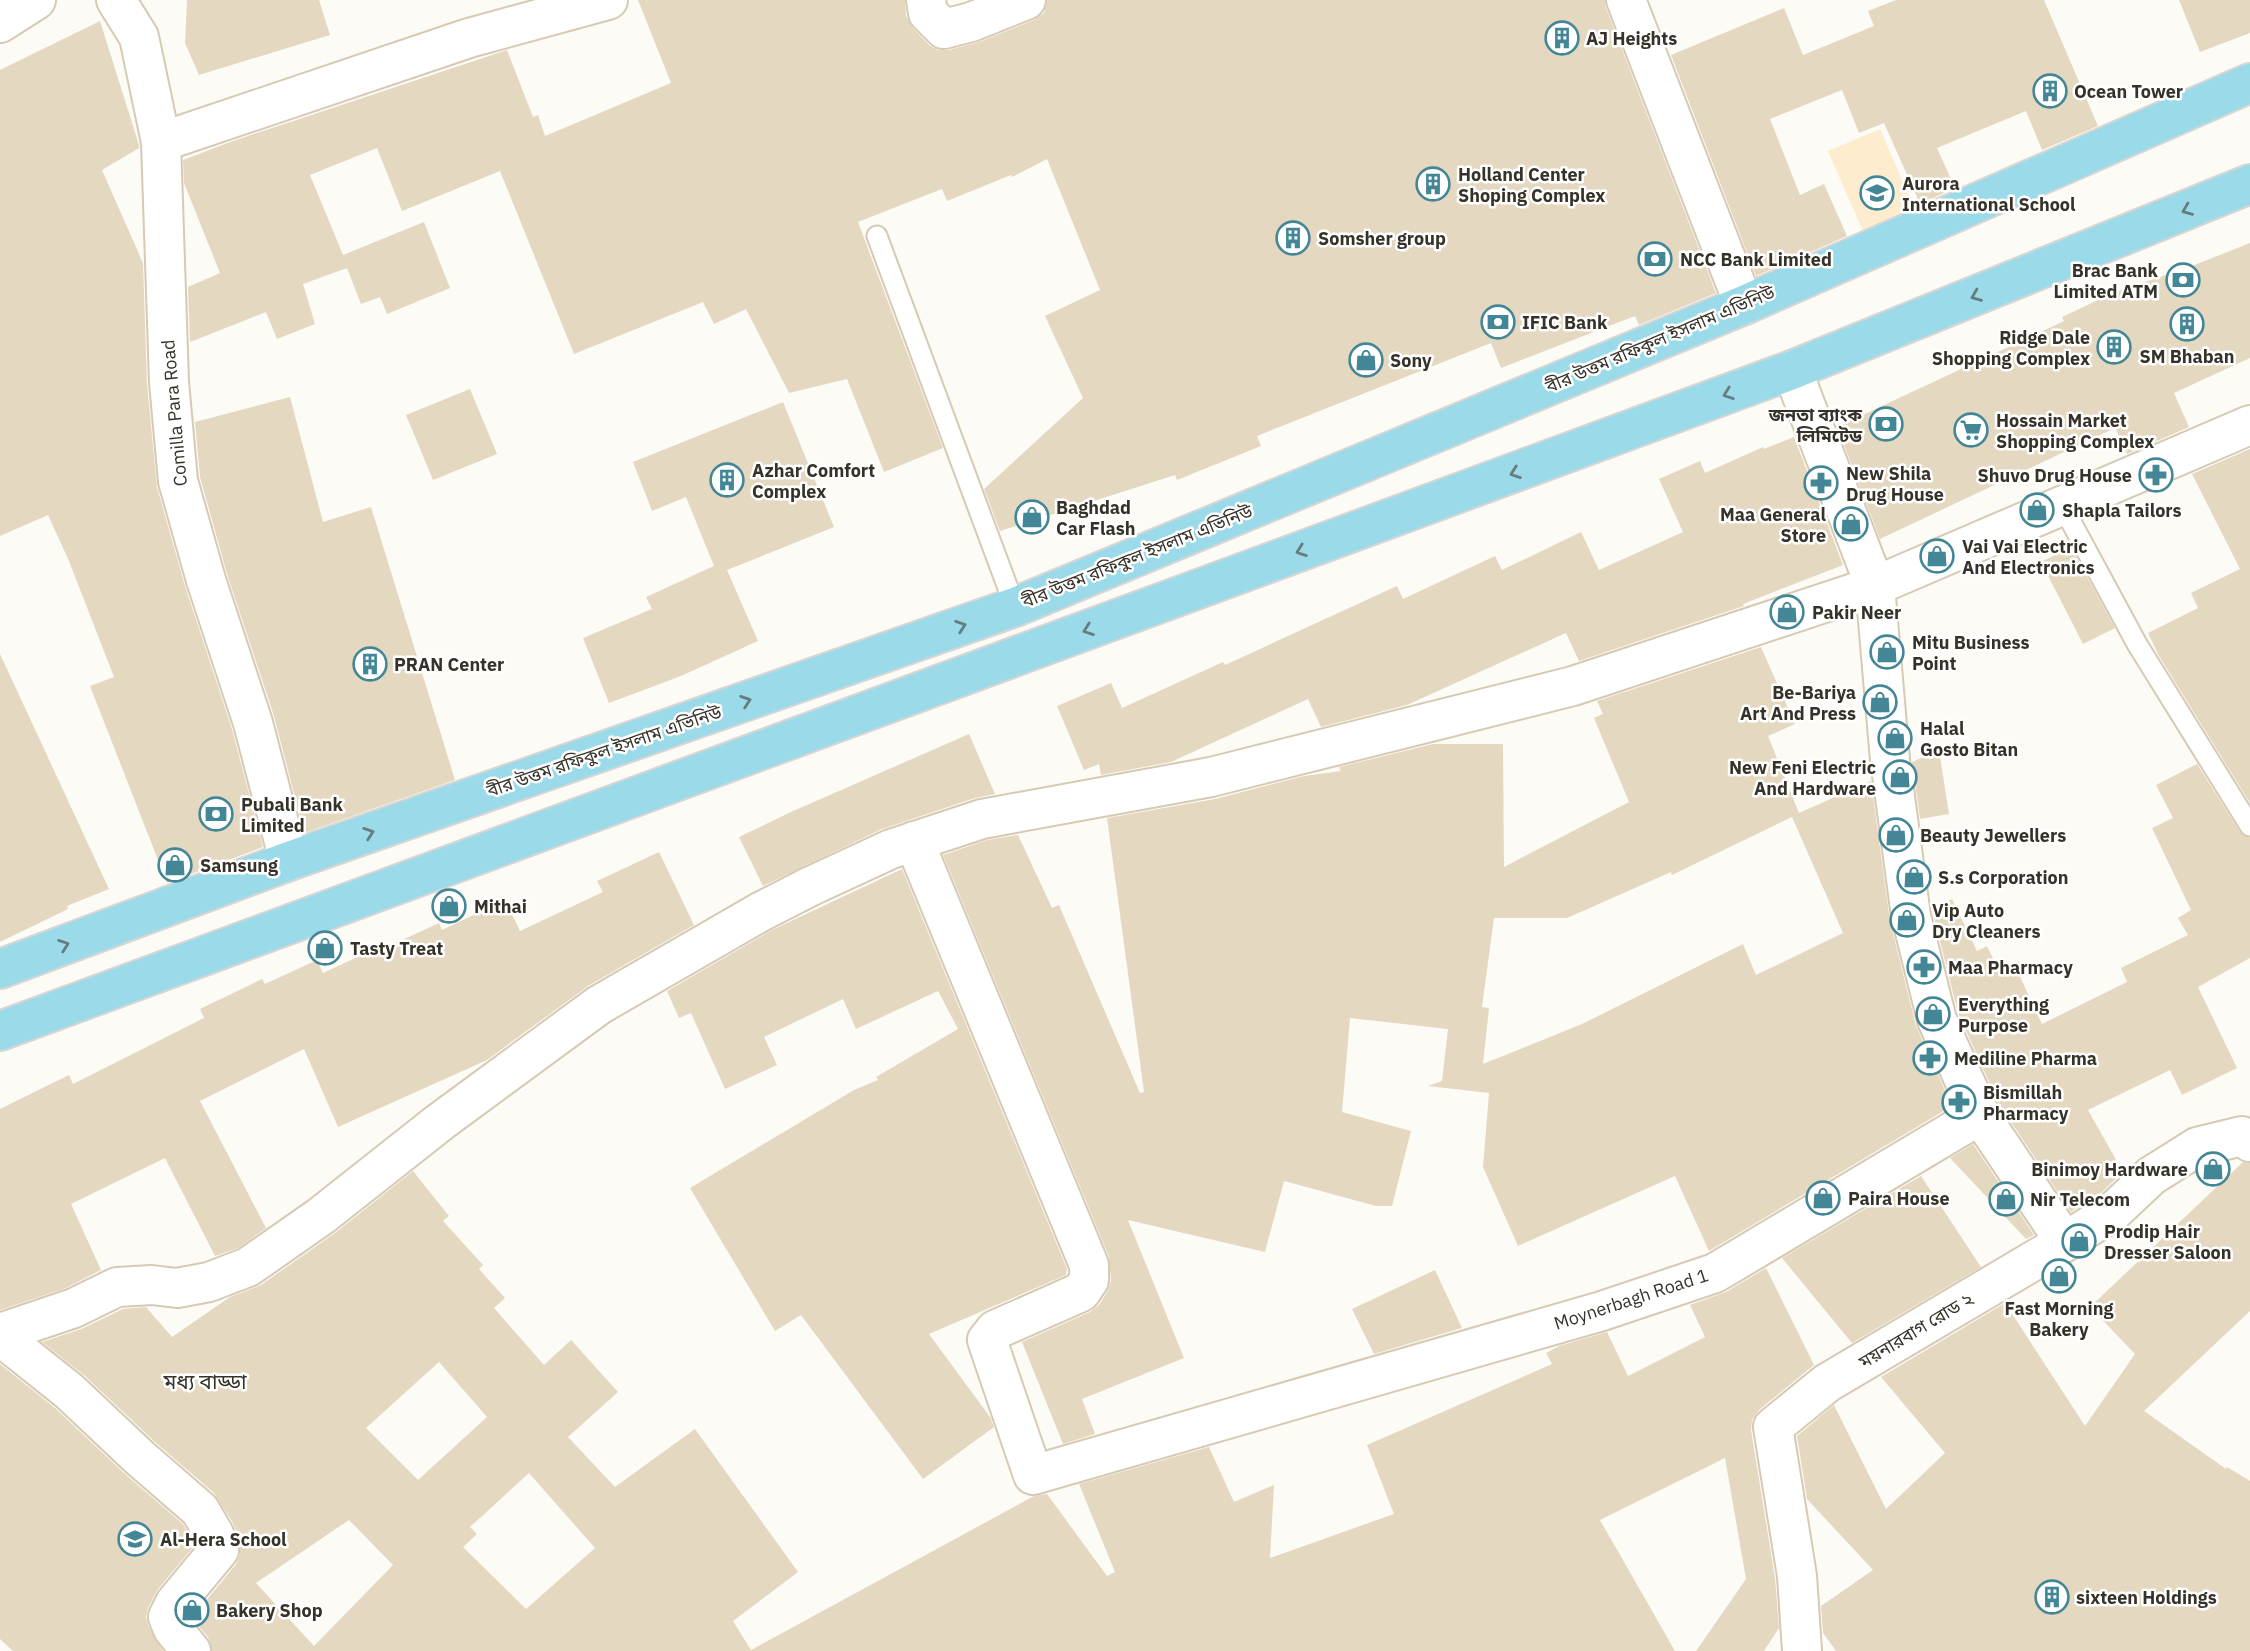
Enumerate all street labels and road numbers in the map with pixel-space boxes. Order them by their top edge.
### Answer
street label: বীর উত্তম রফিকুল ইসলাম এভিনিউ [1541,280,1778,398]
street label: Comilla Para Road [156,339,192,487]
street label: বীর উত্তম রফিকুল ইসলাম এভিনিউ [1017,499,1256,613]
street label: বীর উত্তম রফিকুল ইসলাম এভিনিউ [483,700,725,802]
street label: Moynerbagh Road 1 [1551,1263,1711,1335]
street label: ময়নারবাগ রোড ২ [1854,1287,1978,1374]

